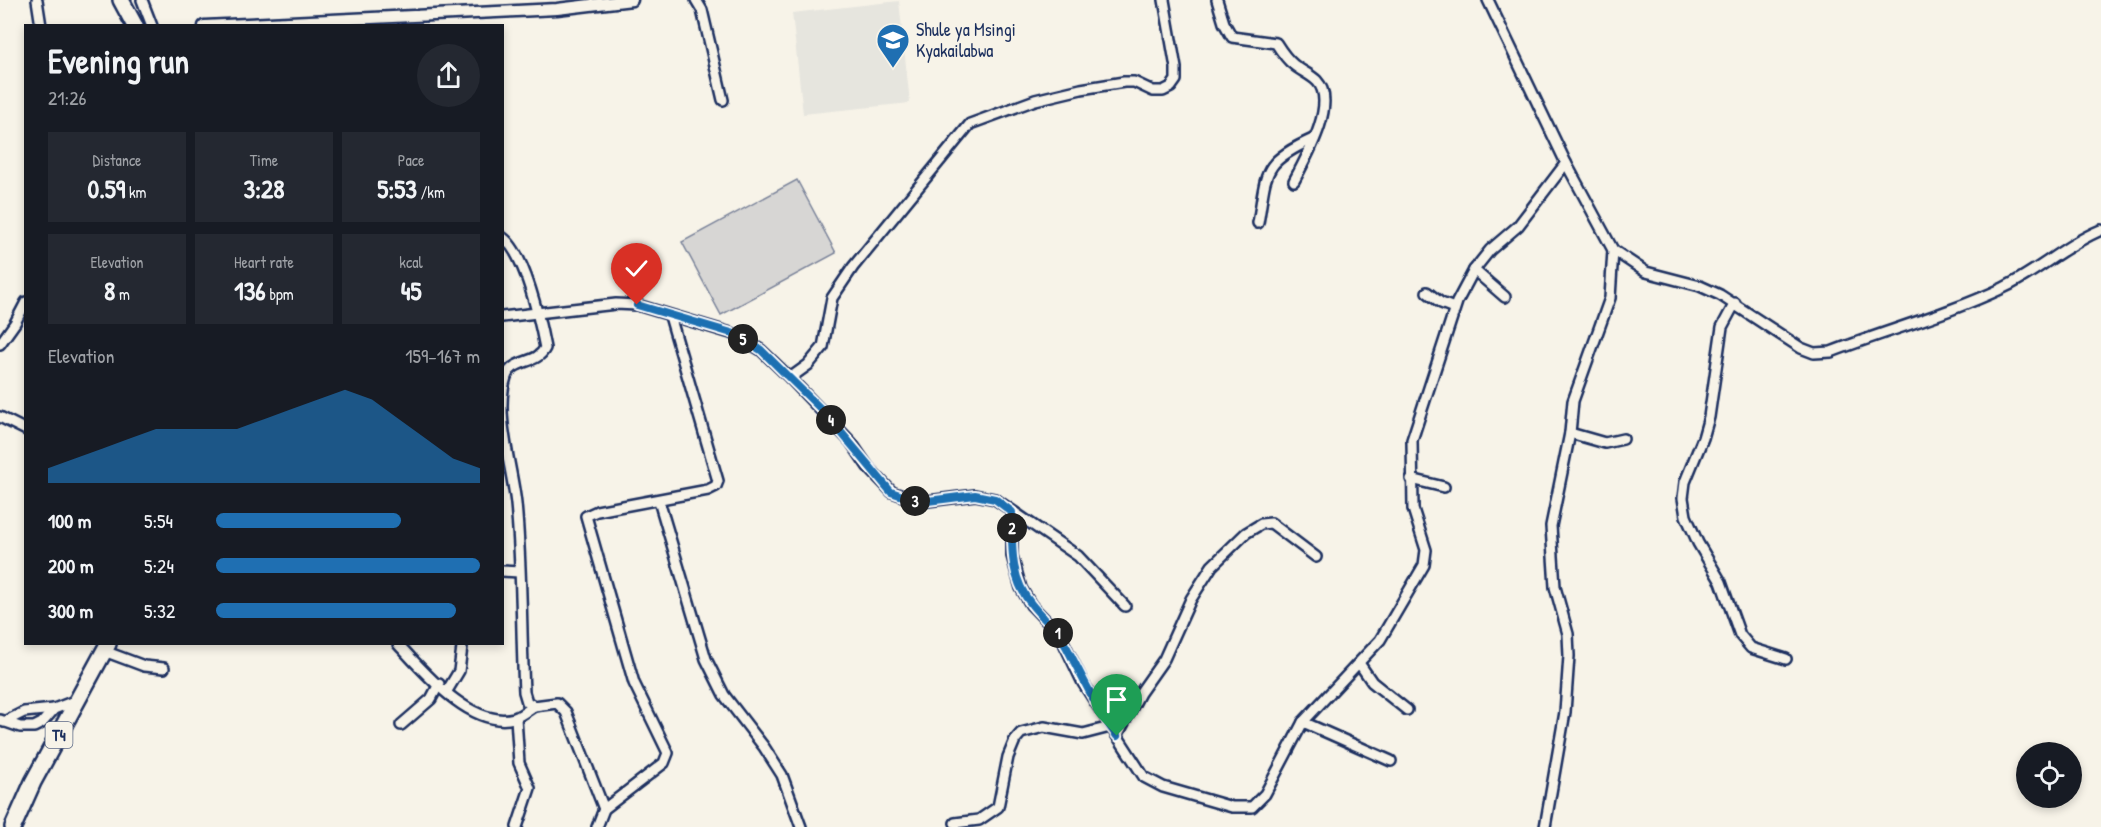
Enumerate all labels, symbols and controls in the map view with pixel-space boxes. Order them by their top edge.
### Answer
place label: Shule ya Msingi Kyakailabwa [916,17,1016,63]
school or university icon: Shule ya Msingi Kyakailabwa [875,22,911,69]
text: Evening run [48,39,189,83]
button: share [417,44,480,107]
text: 21:26 [48,84,87,111]
text: Distance [93,149,141,171]
text: Time [250,149,278,171]
text: Pace [398,149,424,171]
text: 0.59 [88,171,125,206]
text: 3:28 [243,171,285,206]
text: 5:53 [377,171,417,206]
text: km [125,181,146,203]
text: /km [417,181,445,203]
pin [611,243,662,305]
text: Elevation [90,251,144,273]
text: Heart rate [234,251,294,273]
text: kcal [399,251,423,273]
icon: check [620,252,653,285]
text: 8 [104,273,115,308]
text: 136 [234,273,266,308]
text: 45 [401,273,421,308]
text: m [115,283,130,305]
text: bpm [266,283,294,305]
pin: 5 [728,324,758,354]
text: 5 [740,328,746,350]
text: Elevation [48,342,114,369]
text: 159–167 m [405,342,480,369]
pin: 4 [816,405,846,435]
text: 4 [828,409,834,431]
pin: 3 [900,486,930,516]
text: 3 [911,490,919,512]
text: 100 m [48,507,91,534]
text: 5:54 [144,507,173,534]
pin: 2 [997,513,1027,543]
text: 2 [1008,517,1016,539]
text: 200 m [48,552,93,579]
text: 5:24 [144,552,174,579]
text: 300 m [48,597,93,624]
text: 5:32 [144,597,175,624]
pin: 1 [1043,618,1073,648]
text: 1 [1055,622,1061,644]
pin [1091,674,1142,736]
icon: arrive [1100,683,1133,716]
road number: T4 [46,722,72,748]
map controls [2016,742,2082,808]
button: locate [2016,742,2082,808]

